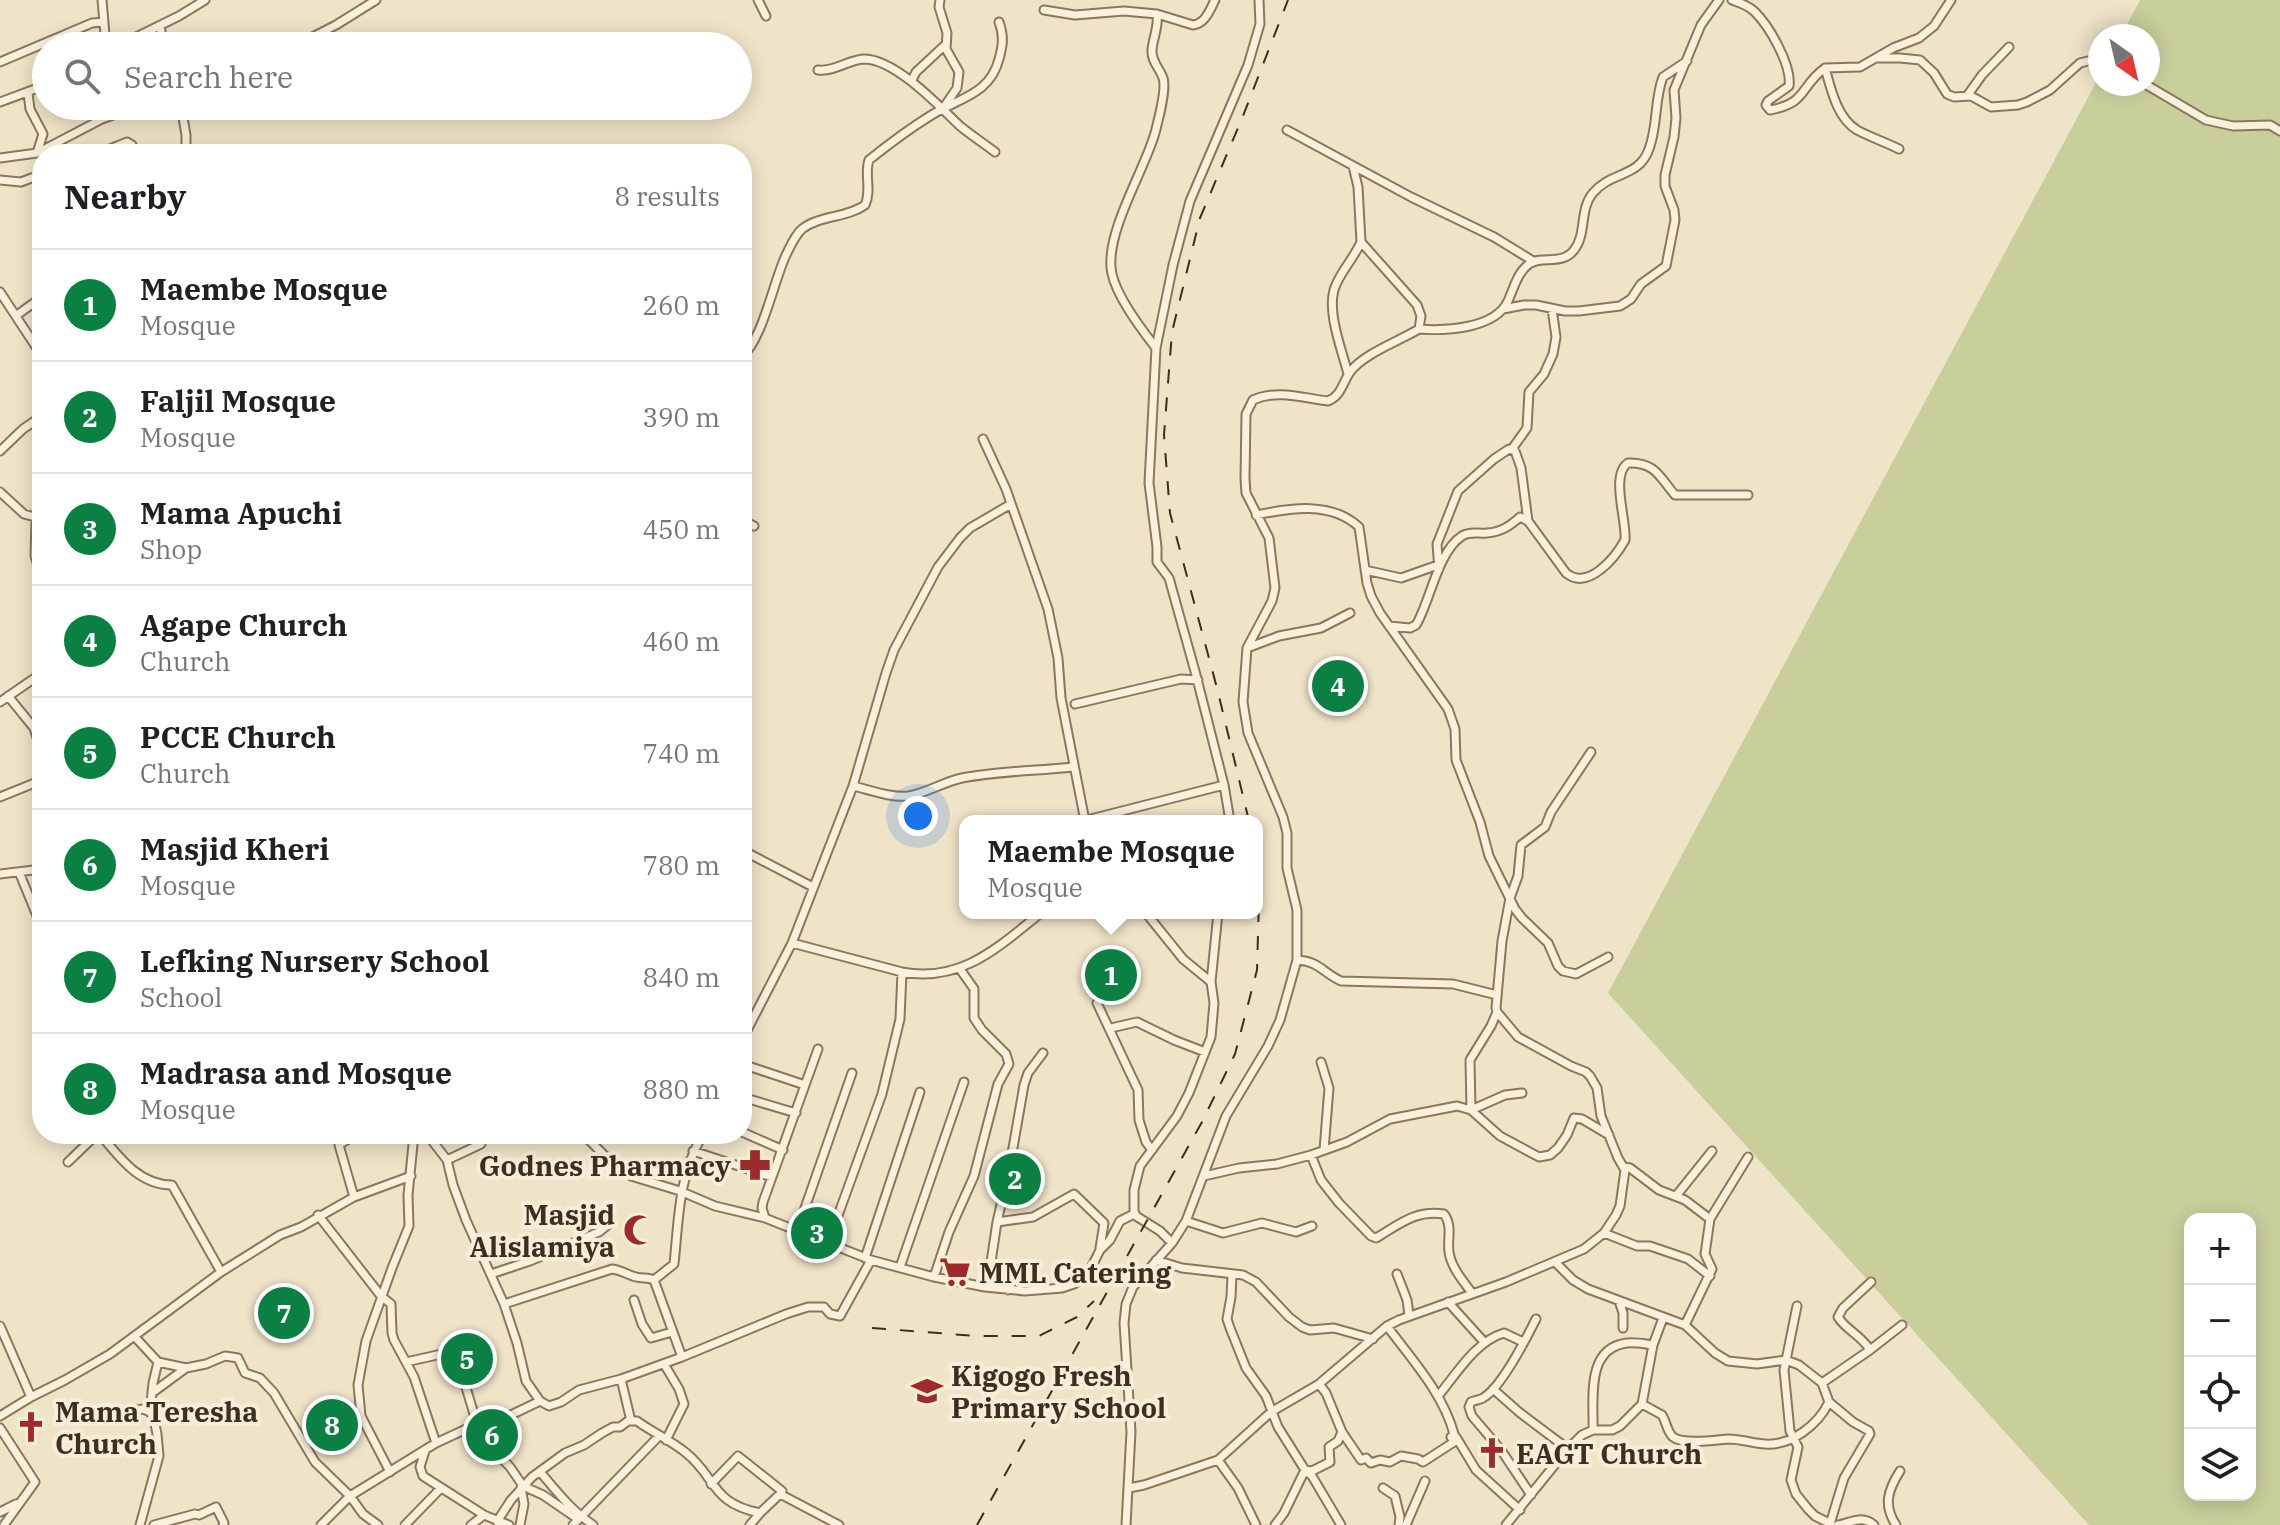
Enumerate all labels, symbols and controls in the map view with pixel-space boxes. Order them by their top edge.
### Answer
north arrow [2088,24,2160,96]
search box [32,32,752,120]
icon: search [60,54,104,98]
text: Search here [124,57,293,96]
text: Nearby [64,174,186,218]
text: 8 results [614,179,720,213]
text: Maembe Mosque [140,269,388,308]
text: 1 [82,288,98,322]
text: 260 m [642,288,720,322]
text: Mosque [140,308,236,342]
text: Faljil Mosque [140,381,336,420]
text: 2 [82,400,98,434]
text: 390 m [642,400,720,434]
text: Mosque [140,420,236,454]
text: Mama Apuchi [140,493,342,532]
text: 3 [82,512,98,546]
text: 450 m [642,512,720,546]
text: Shop [140,532,202,566]
text: Agape Church [140,605,348,644]
text: 4 [82,624,98,658]
text: 460 m [642,624,720,658]
text: Church [140,644,230,678]
pin: 4 [1312,656,1364,716]
text: PCCE Church [140,717,336,756]
text: 5 [82,736,98,770]
text: 740 m [642,736,720,770]
text: Church [140,756,230,790]
your location [898,796,938,836]
popup [959,815,1263,919]
text: Masjid Kheri [140,829,329,868]
text: Maembe Mosque [987,831,1235,870]
text: 6 [82,848,98,882]
text: 780 m [642,848,720,882]
text: Mosque [140,868,236,902]
text: Mosque [987,870,1083,904]
text: Lefking Nursery School [140,941,489,980]
pin: 1 [1085,945,1137,1005]
text: 7 [82,960,98,994]
text: 840 m [642,960,720,994]
text: School [140,980,222,1014]
text: Madrasa and Mosque [140,1053,452,1092]
text: 8 [82,1072,98,1106]
text: 880 m [642,1072,720,1106]
text: Mosque [140,1092,236,1126]
place label: Godnes Pharmacy [479,1147,731,1184]
pharmacy icon: Godnes Pharmacy [738,1148,772,1182]
pin: 2 [989,1149,1041,1209]
place label: Masjid Alislamiya [470,1196,615,1265]
pin: 3 [791,1203,843,1263]
mosque icon: Masjid Alislamiya [622,1213,656,1247]
map controls [2184,1213,2256,1501]
button: + [2184,1213,2256,1285]
place label: MML Catering [979,1254,1172,1291]
supermarket icon: MML Catering [938,1255,972,1289]
pin: 7 [258,1283,310,1343]
button: − [2184,1285,2256,1357]
pin: 5 [441,1329,493,1389]
place label: Kigogo Fresh Primary School [951,1357,1166,1426]
button: locate [2184,1357,2256,1429]
school or university icon: Kigogo Fresh Primary School [910,1374,944,1408]
place label: Mama Teresha Church [55,1393,258,1462]
pin: 8 [306,1395,358,1455]
pin: 6 [466,1405,518,1465]
church icon: Mama Teresha Church [14,1410,48,1444]
button: layers [2184,1429,2256,1501]
place label: EAGT Church [1516,1435,1702,1472]
church icon: EAGT Church [1475,1436,1509,1470]

